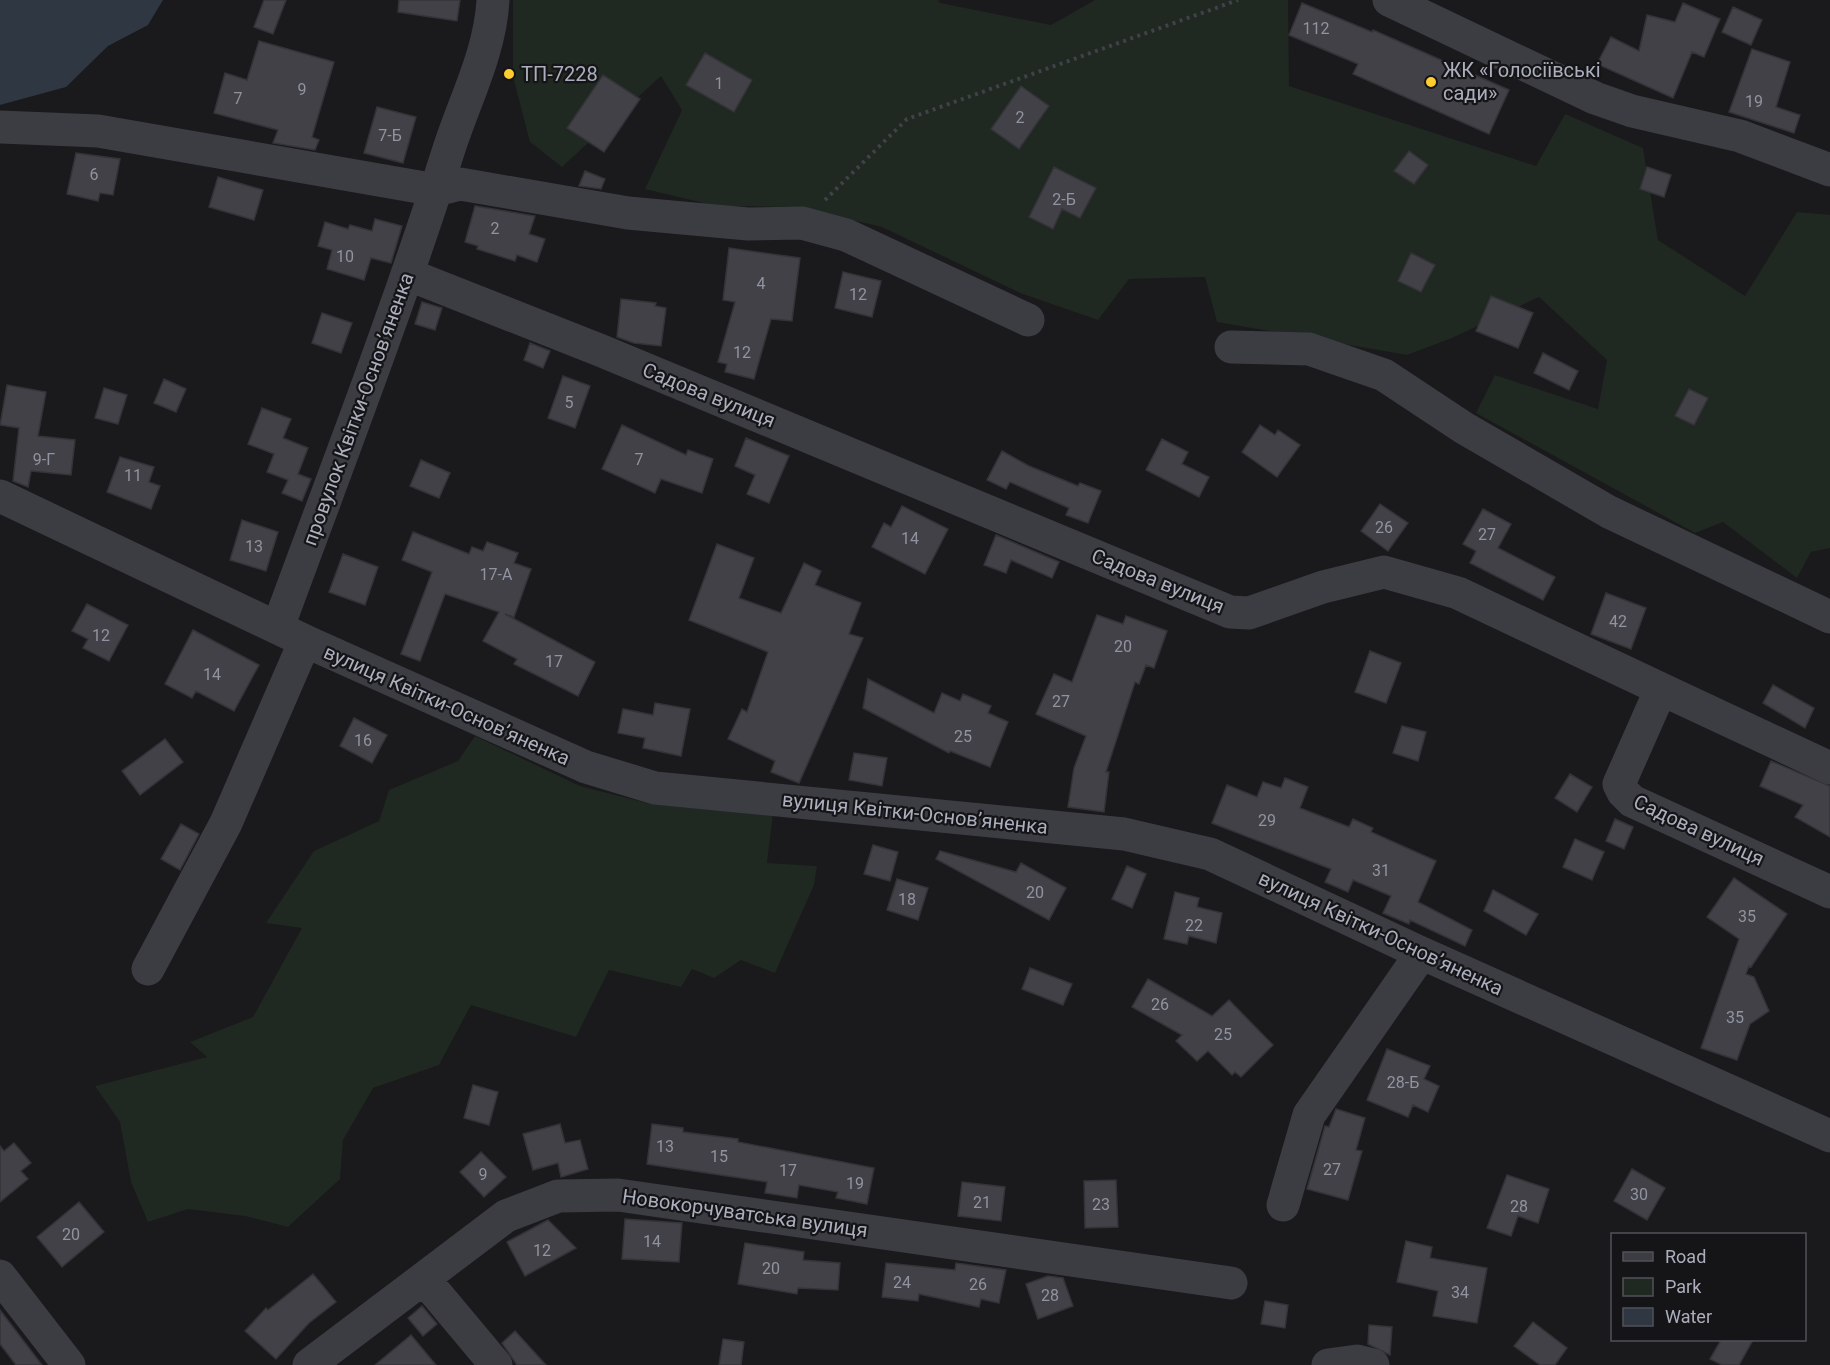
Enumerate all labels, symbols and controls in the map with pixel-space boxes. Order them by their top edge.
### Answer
house number: 112 [1303,19,1329,38]
place label: ЖК «Голосіївські сади» [1443,58,1601,105]
place label: ТП-7228 [521,62,598,86]
marker: ТП-7228 [502,67,516,81]
house number: 1 [715,74,724,93]
marker: ЖК «Голосіївські сади» [1424,75,1438,89]
house number: 9 [298,80,307,99]
house number: 7 [234,89,243,108]
house number: 19 [1745,92,1763,111]
house number: 2 [1016,108,1025,127]
house number: 7-Б [378,126,402,145]
house number: 6 [90,165,99,184]
house number: 2-Б [1052,190,1076,209]
house number: 2 [491,219,500,238]
house number: 10 [336,247,354,266]
street label: провулок Квітки-Основʼяненка [297,269,419,549]
house number: 4 [757,274,766,293]
house number: 12 [849,285,867,304]
house number: 12 [733,343,751,362]
street label: Садова вулиця [639,357,779,433]
house number: 5 [565,393,574,412]
house number: 9-Г [33,450,55,469]
house number: 7 [635,450,644,469]
house number: 11 [124,466,142,485]
house number: 26 [1375,518,1393,537]
house number: 27 [1478,525,1496,544]
house number: 14 [901,529,919,548]
house number: 13 [245,537,263,556]
street label: Садова вулиця [1088,543,1228,619]
house number: 17-А [480,565,513,584]
house number: 42 [1609,612,1627,631]
house number: 12 [92,626,110,645]
house number: 20 [1114,637,1132,656]
street label: вулиця Квітки-Основ’яненка [320,640,574,770]
house number: 17 [545,652,563,671]
house number: 14 [203,665,221,684]
house number: 27 [1052,692,1070,711]
house number: 25 [954,727,972,746]
house number: 16 [354,731,372,750]
street label: вулиця Квітки-Основ’яненка [781,787,1049,839]
street label: Садова вулиця [1630,789,1768,871]
house number: 29 [1258,811,1276,830]
house number: 31 [1372,861,1390,880]
street label: вулиця Квітки-Основ’яненка [1255,866,1507,1000]
house number: 20 [1026,883,1044,902]
house number: 18 [898,890,916,909]
house number: 35 [1738,907,1756,926]
house number: 22 [1185,916,1203,935]
house number: 26 [1151,995,1169,1014]
house number: 35 [1726,1008,1744,1027]
house number: 25 [1214,1025,1232,1044]
house number: 28-Б [1387,1073,1419,1092]
house number: 13 [656,1137,674,1156]
house number: 15 [710,1147,728,1166]
house number: 27 [1323,1160,1341,1179]
house number: 17 [779,1161,797,1180]
house number: 9 [479,1165,488,1184]
house number: 19 [846,1174,864,1193]
street label: Новокорчуватська вулиця [621,1184,869,1242]
house number: 30 [1630,1185,1648,1204]
house number: 21 [973,1193,991,1212]
house number: 23 [1092,1195,1110,1214]
house number: 28 [1510,1197,1528,1216]
house number: 20 [62,1225,80,1244]
house number: 14 [643,1232,661,1251]
legend [1611,1233,1806,1341]
house number: 12 [533,1241,551,1260]
text: Road [1665,1246,1706,1267]
house number: 20 [762,1259,780,1278]
house number: 24 [893,1273,911,1292]
house number: 26 [969,1275,987,1294]
text: Park [1665,1276,1702,1297]
house number: 34 [1451,1283,1469,1302]
house number: 28 [1041,1286,1059,1305]
text: Water [1665,1306,1712,1327]

